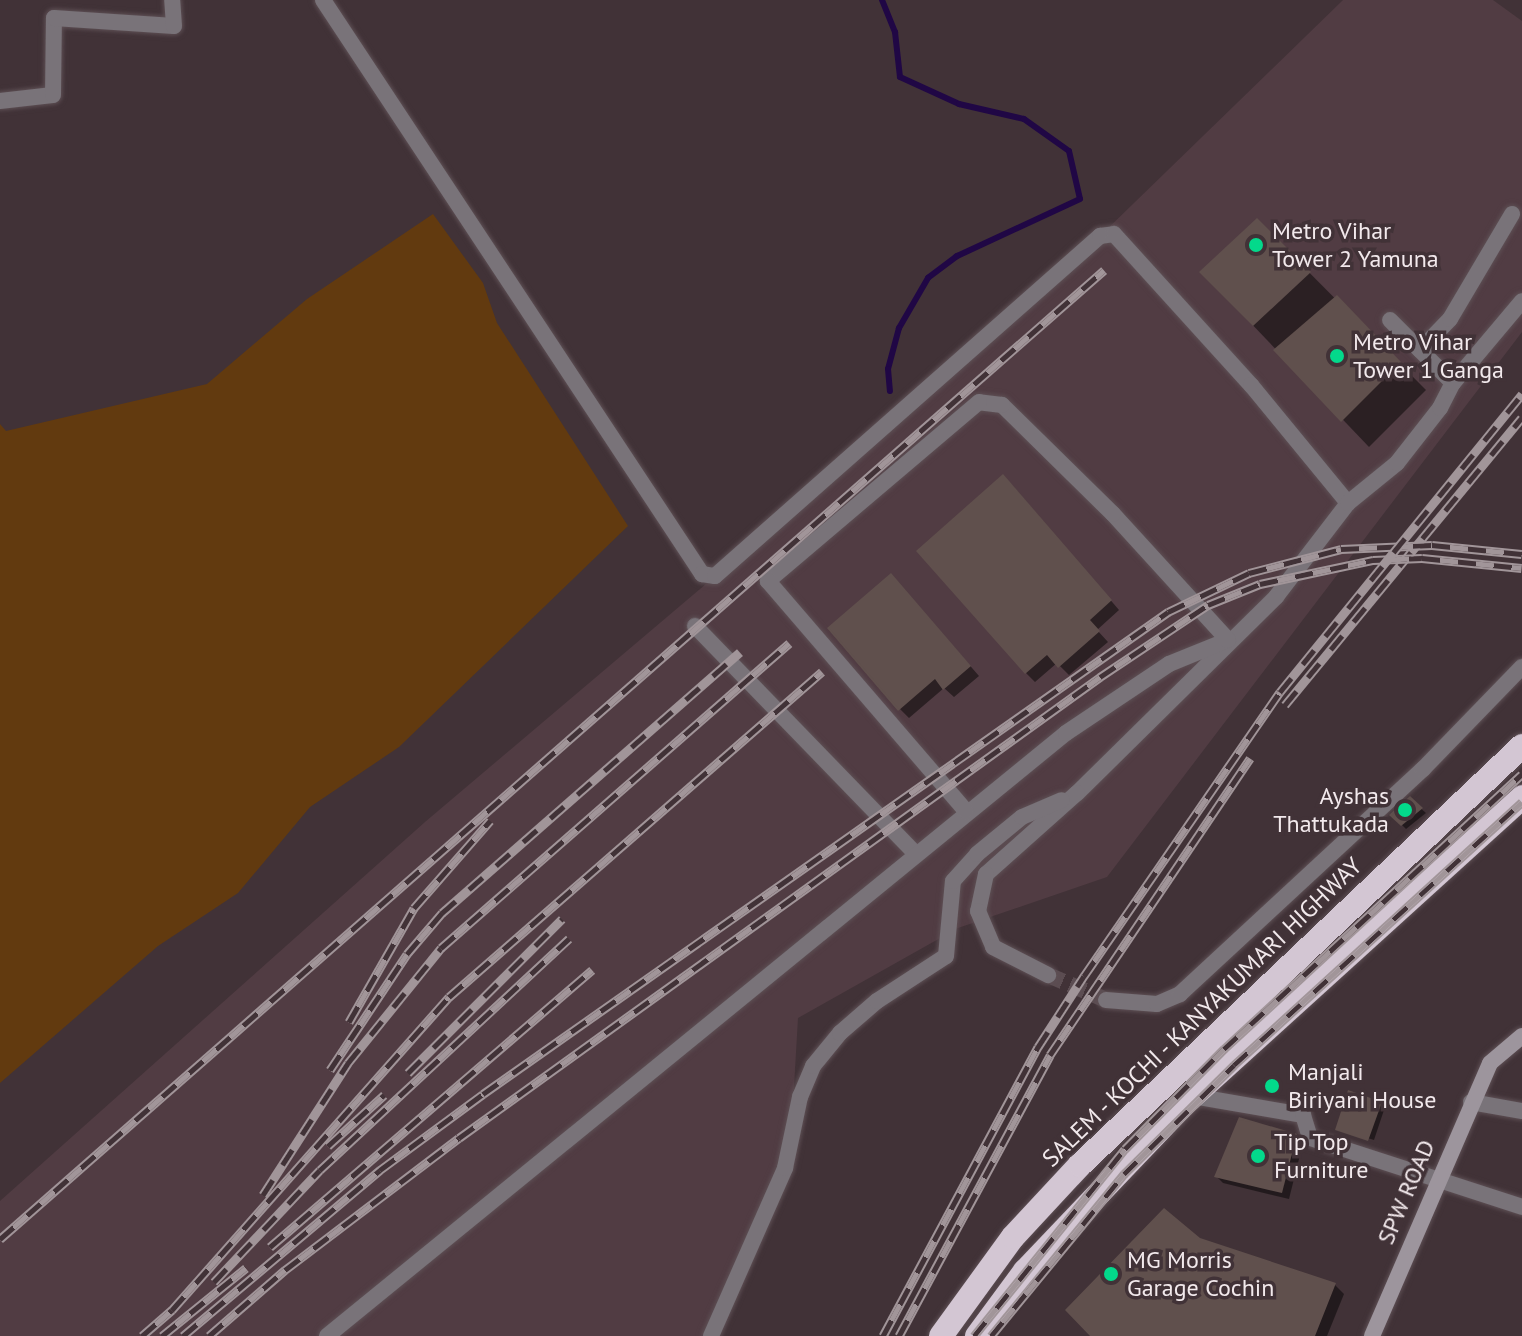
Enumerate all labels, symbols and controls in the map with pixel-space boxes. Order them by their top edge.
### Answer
place label: Metro Vihar Tower 2 Yamuna [1272,217,1439,273]
marker: Metro Vihar Tower 2 Yamuna [1247,236,1265,254]
place label: Metro Vihar Tower 1 Ganga [1353,328,1504,384]
marker: Metro Vihar Tower 1 Ganga [1328,347,1346,365]
place label: Ayshas Thattukada [1273,782,1389,838]
marker: Ayshas Thattukada [1396,801,1414,819]
street label: SALEM - KOCHI - KANYAKUMARI HIGHWAY [1034,849,1370,1175]
place label: Manjali Biriyani House [1288,1058,1436,1114]
marker: Manjali Biriyani House [1263,1077,1281,1095]
place label: Tip Top Furniture [1274,1128,1368,1184]
street label: SPW ROAD [1371,1135,1441,1249]
marker: Tip Top Furniture [1249,1147,1267,1165]
place label: MG Morris Garage Cochin [1127,1246,1274,1302]
marker: MG Morris Garage Cochin [1102,1265,1120,1283]

